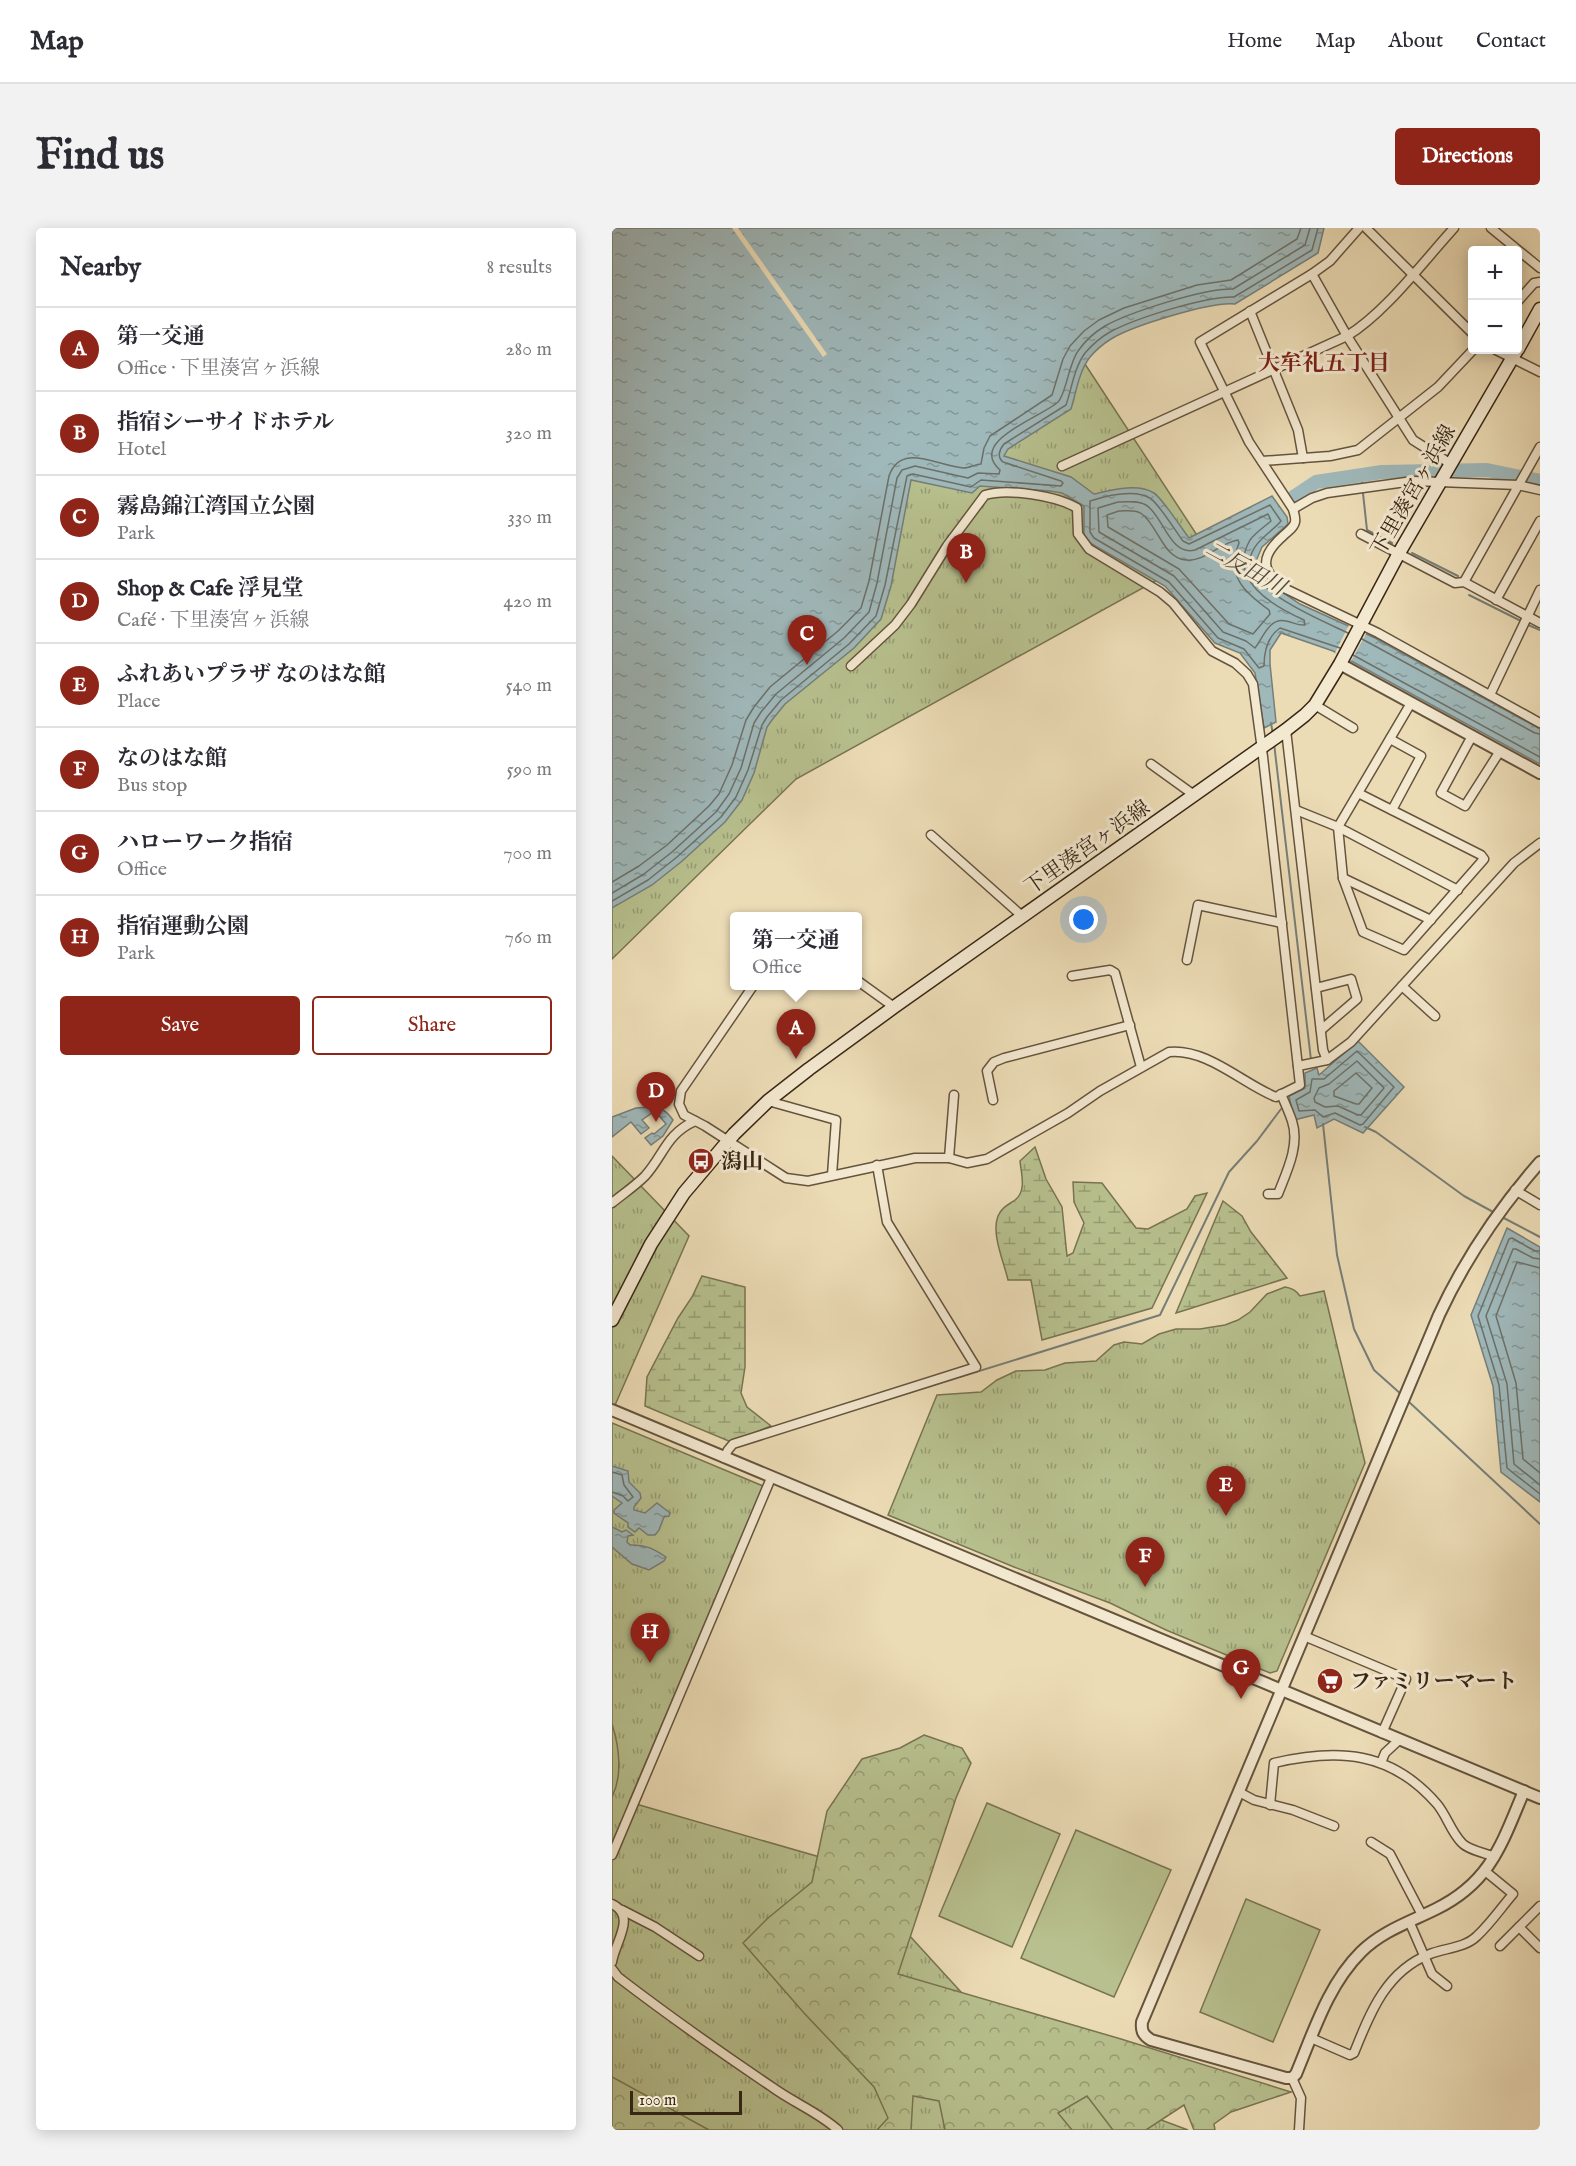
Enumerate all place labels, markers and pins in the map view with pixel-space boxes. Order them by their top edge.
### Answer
pin: B [946,534,986,583]
pin: C [788,616,826,665]
pin: A [776,1010,816,1059]
pin: D [636,1072,675,1122]
bus stop icon: 潟山 [686,1146,716,1176]
place label: 潟山 [721,1149,763,1176]
pin: E [1206,1466,1246,1516]
pin: F [1126,1538,1164,1587]
pin: H [630,1614,669,1663]
pin: G [1222,1650,1260,1699]
supermarket icon: ファミリーマート [1315,1666,1345,1696]
place label: ファミリーマート [1350,1669,1518,1696]

